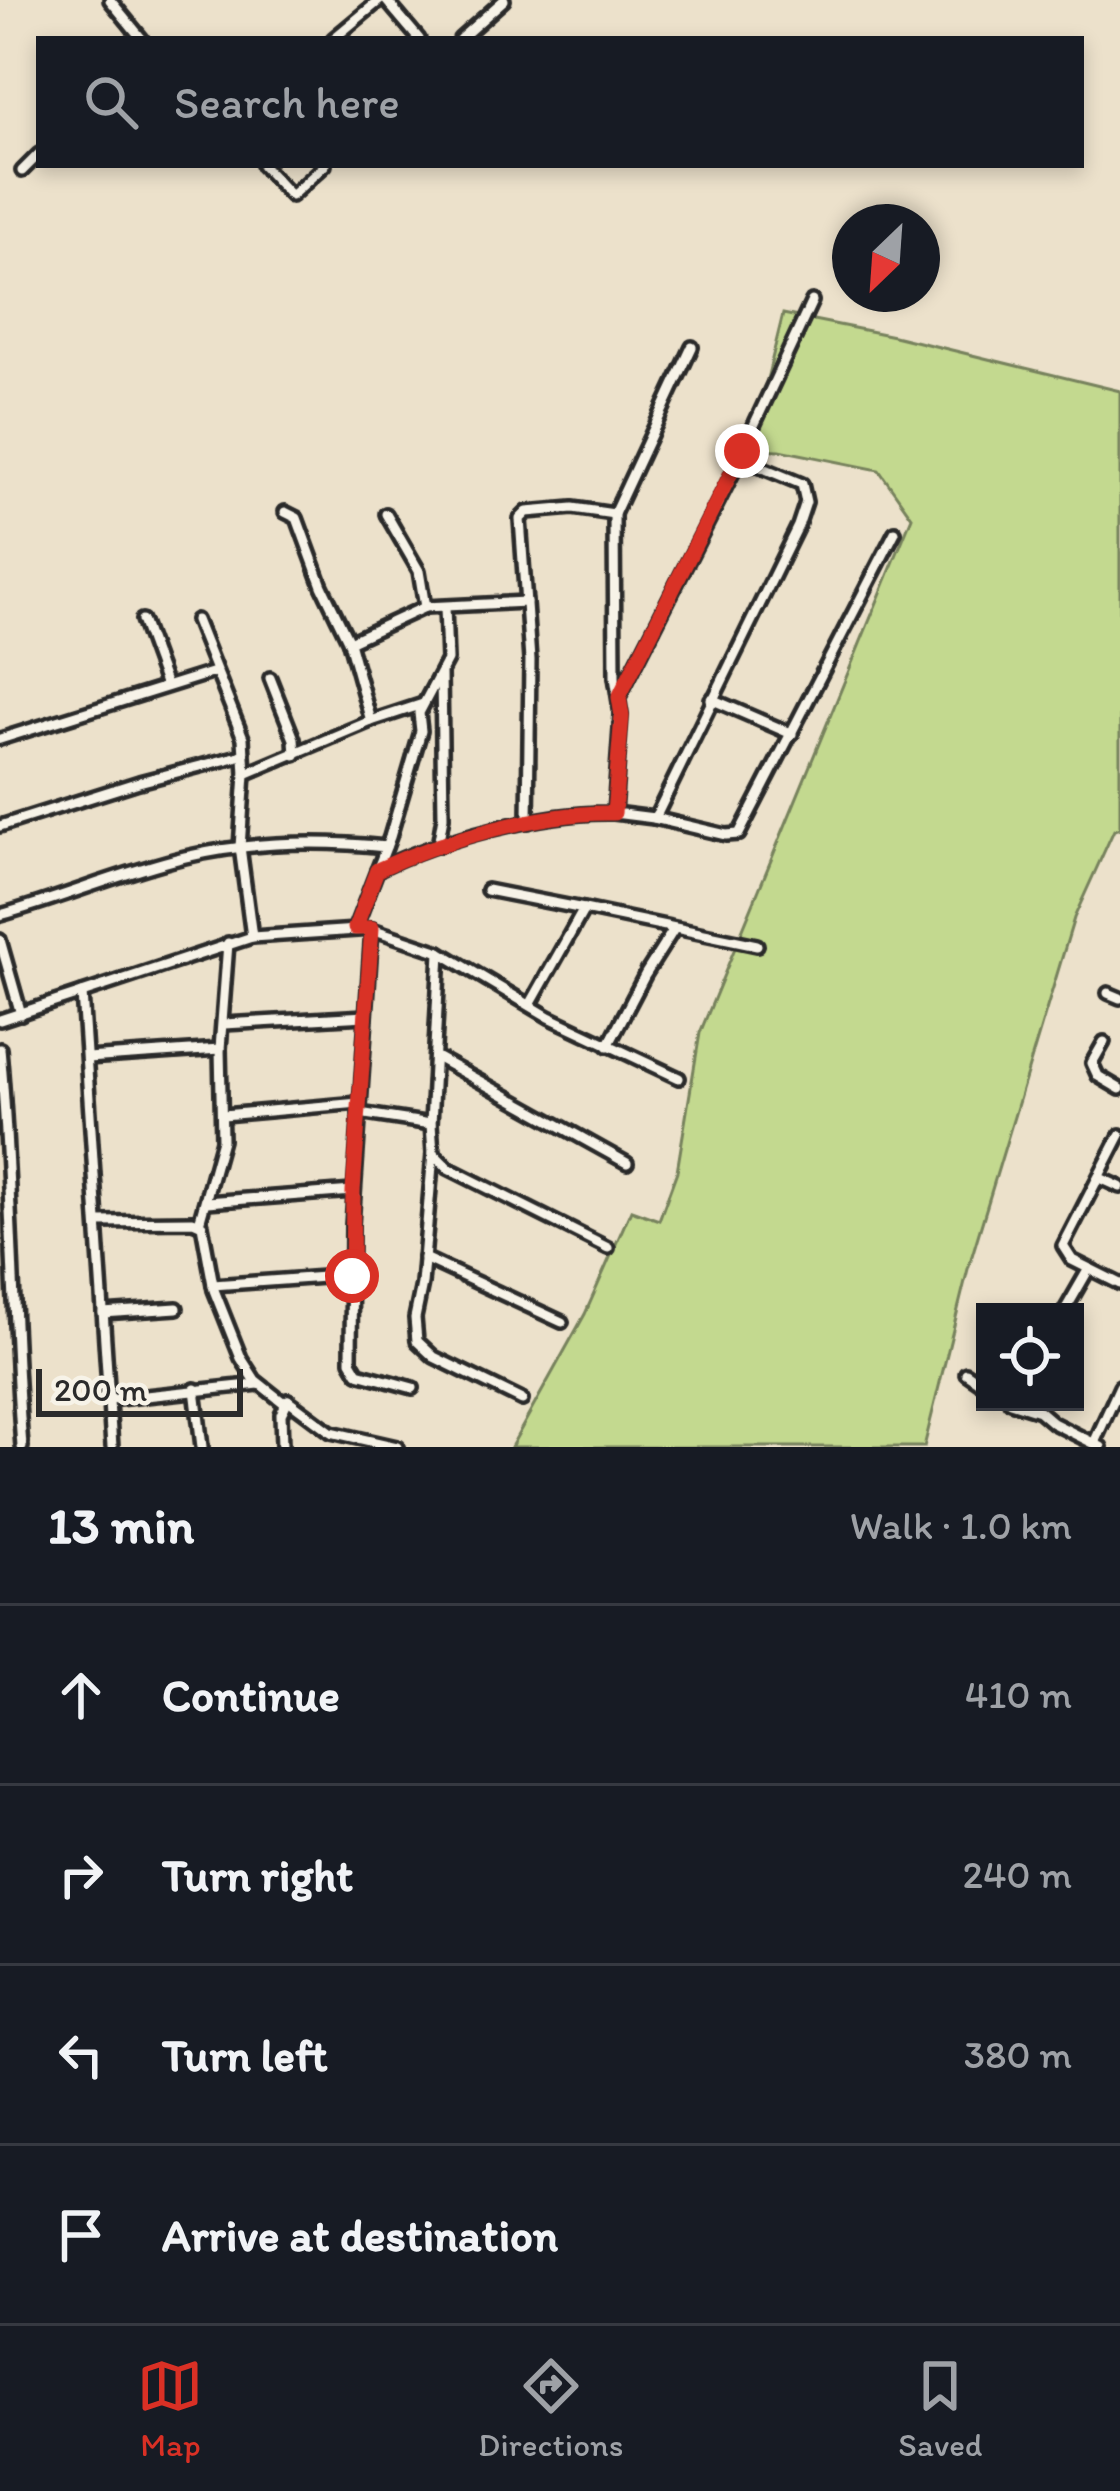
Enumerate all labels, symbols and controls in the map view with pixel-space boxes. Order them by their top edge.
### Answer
search box [36,36,1084,168]
icon: search [78,69,144,135]
text: Search here [174,75,400,129]
north arrow [832,204,940,312]
route end [715,424,769,478]
route start [325,1249,379,1303]
map controls [976,1303,1084,1411]
button: locate [976,1303,1084,1411]
scale bar [36,1363,243,1416]
text: 200 m [54,1370,147,1409]
text: 13 min [48,1495,194,1556]
text: Walk · 1.0 km [850,1502,1072,1549]
icon: ahead [48,1662,114,1728]
text: Continue [162,1668,340,1722]
text: 410 m [965,1671,1072,1718]
icon: right [48,1842,114,1908]
text: Turn right [162,1848,353,1902]
text: 240 m [962,1851,1072,1898]
icon: left [48,2022,114,2088]
text: Turn left [162,2028,328,2082]
text: 380 m [964,2031,1072,2078]
icon: arrive [48,2202,114,2268]
text: Arrive at destination [162,2208,558,2262]
tab: Map [137,2353,203,2464]
tab: Directions [478,2353,623,2464]
tab: Saved [898,2353,983,2464]

